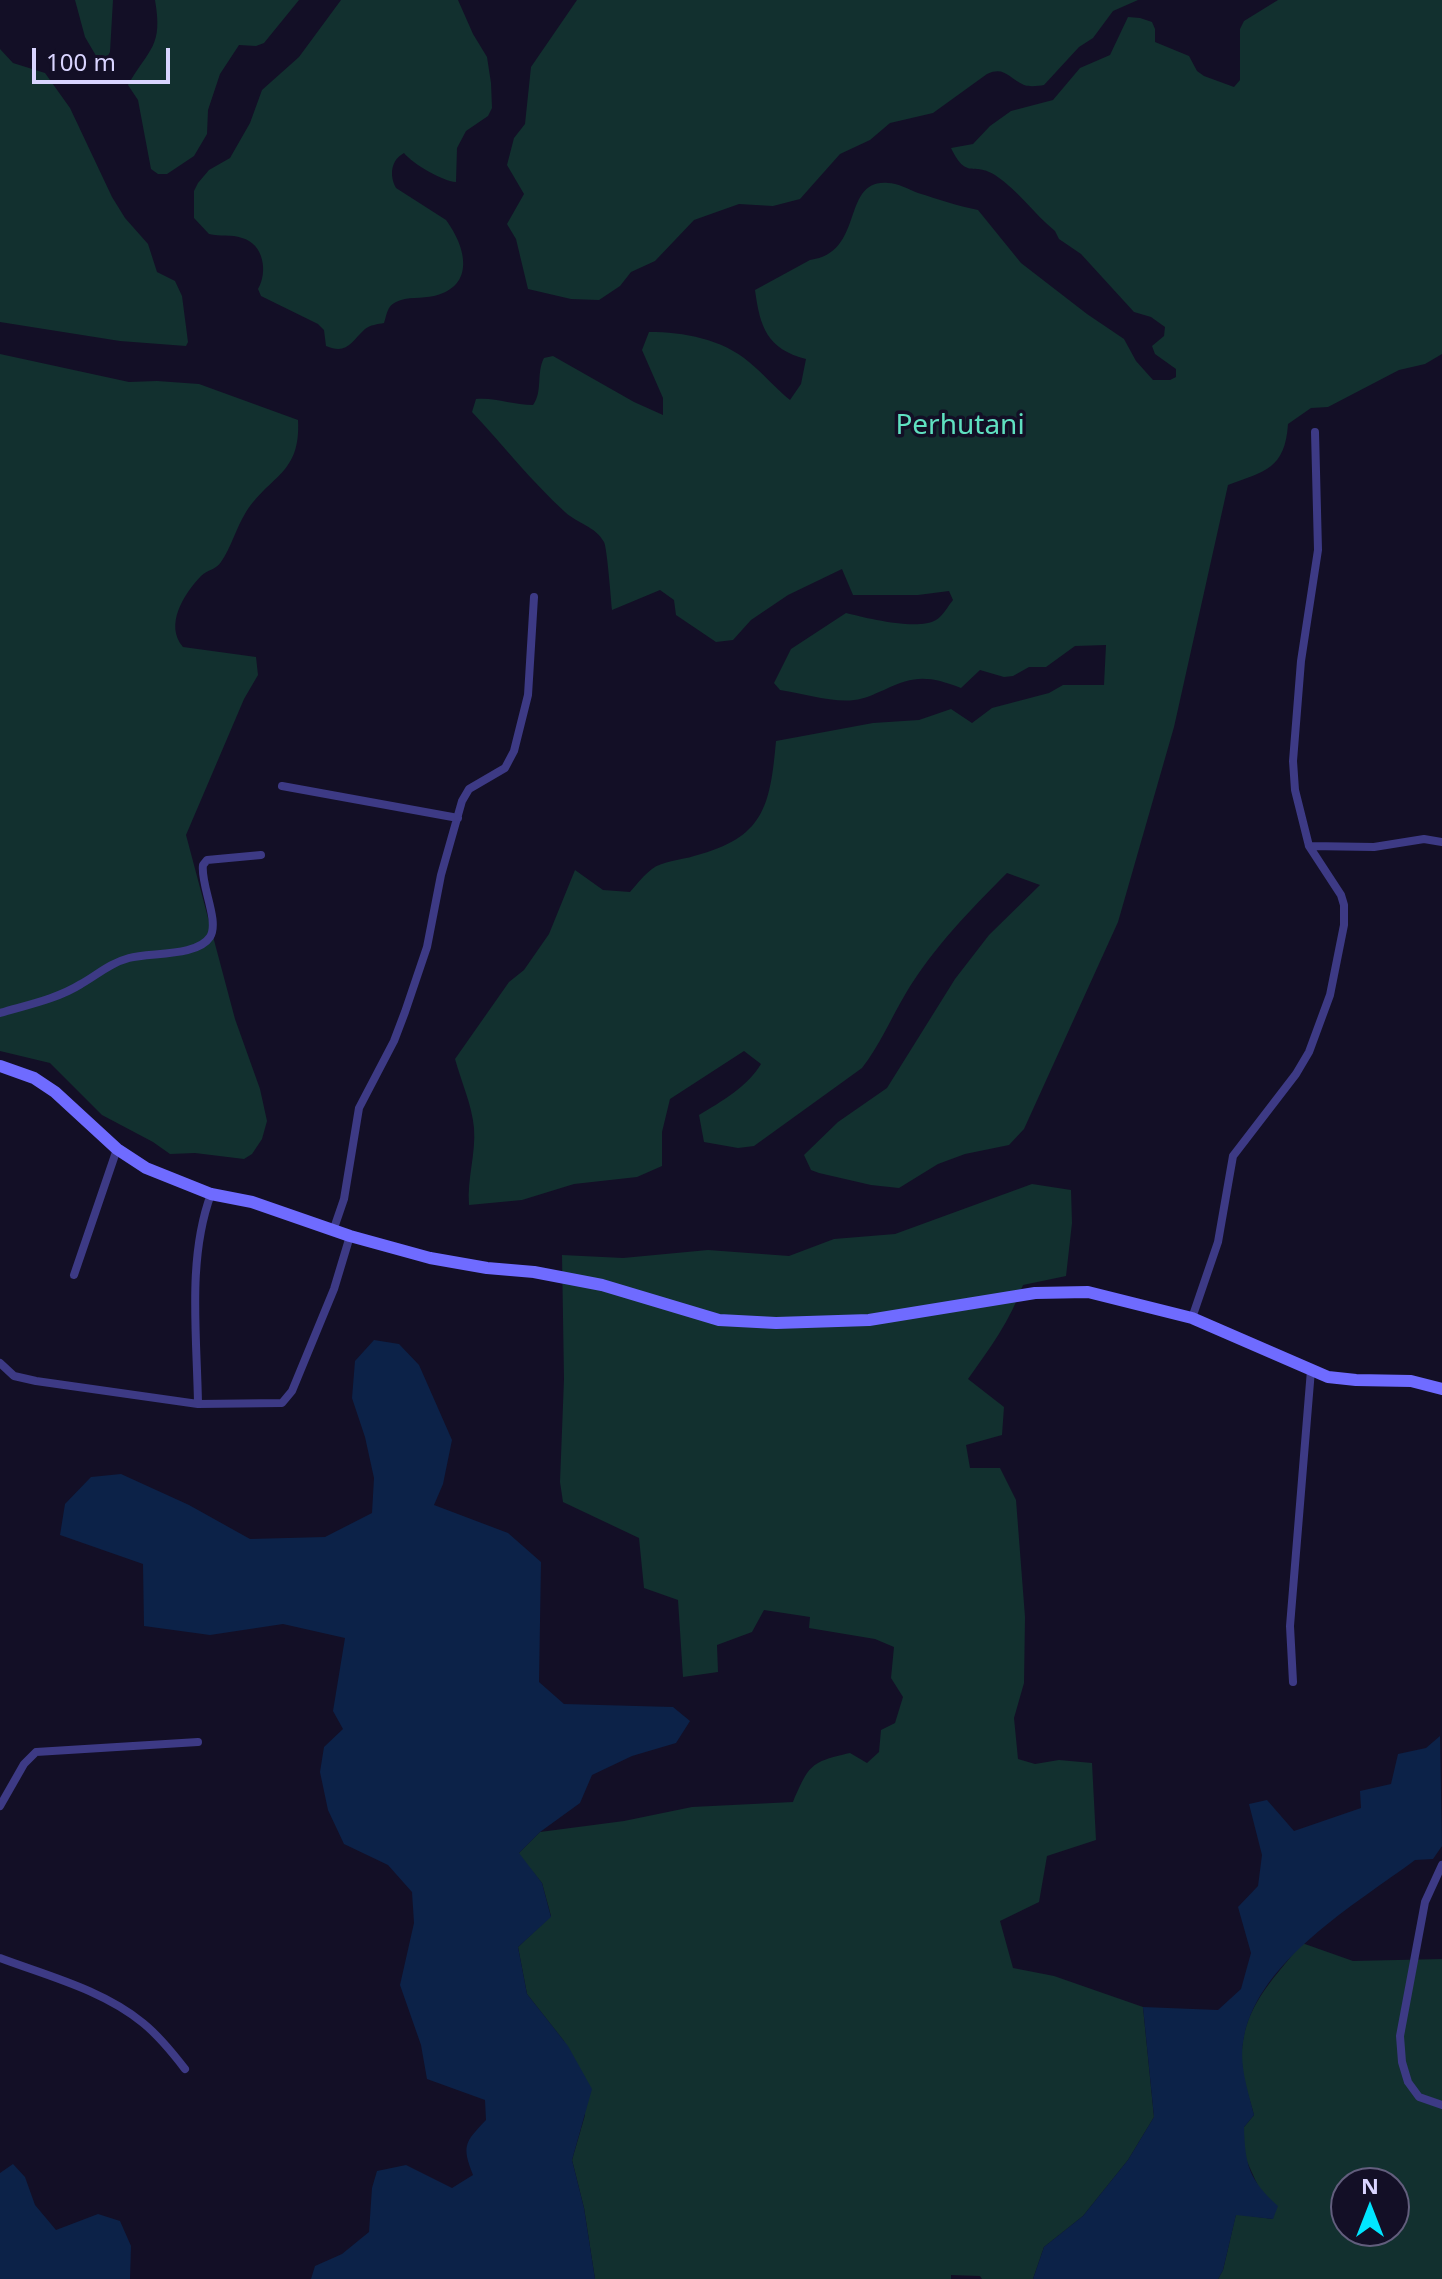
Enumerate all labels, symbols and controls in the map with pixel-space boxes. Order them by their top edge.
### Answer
scale bar [36,32,174,82]
text: 100 m [46,45,116,78]
park label: Perhutani [895,409,1025,443]
north arrow [1330,2167,1410,2247]
text: N [1361,2170,1379,2200]

